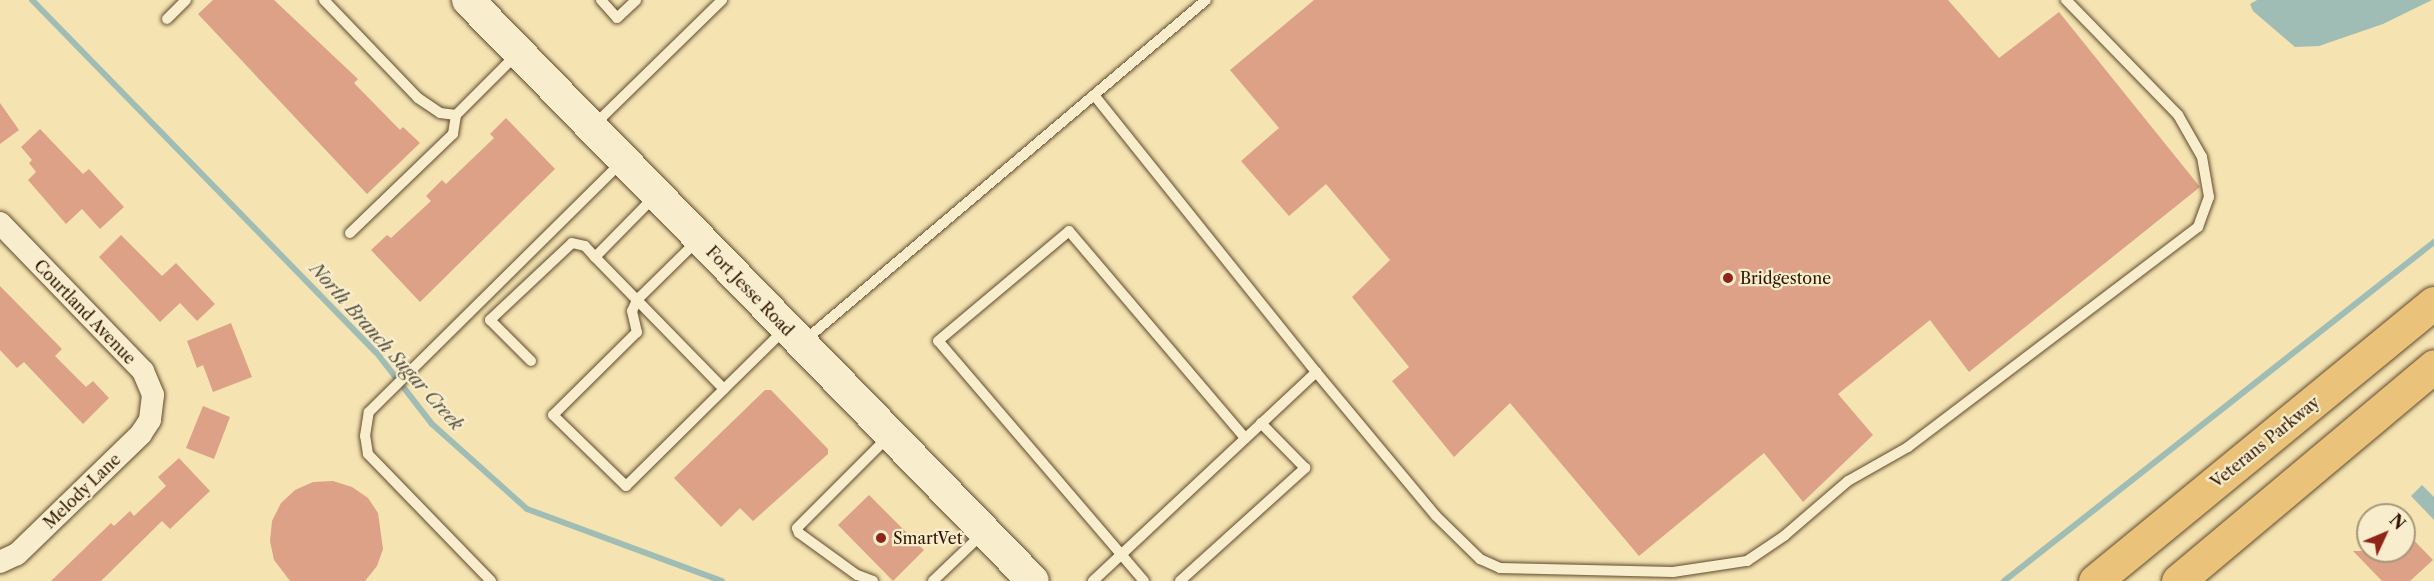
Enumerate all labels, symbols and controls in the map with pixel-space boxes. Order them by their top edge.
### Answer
street label: Fort Jesse Road [702,242,798,340]
street label: Courtland Avenue [30,256,140,368]
water label: North Branch Sugar Creek [305,259,467,435]
place label: Bridgestone [1740,268,1831,288]
marker: Bridgestone [1721,271,1735,285]
street label: Veterans Parkway [2207,392,2323,492]
street label: Melody Lane [39,449,125,533]
north arrow [2356,503,2416,563]
text: N [2385,510,2410,534]
place label: SmartVet [893,528,962,548]
marker: SmartVet [874,531,888,545]

